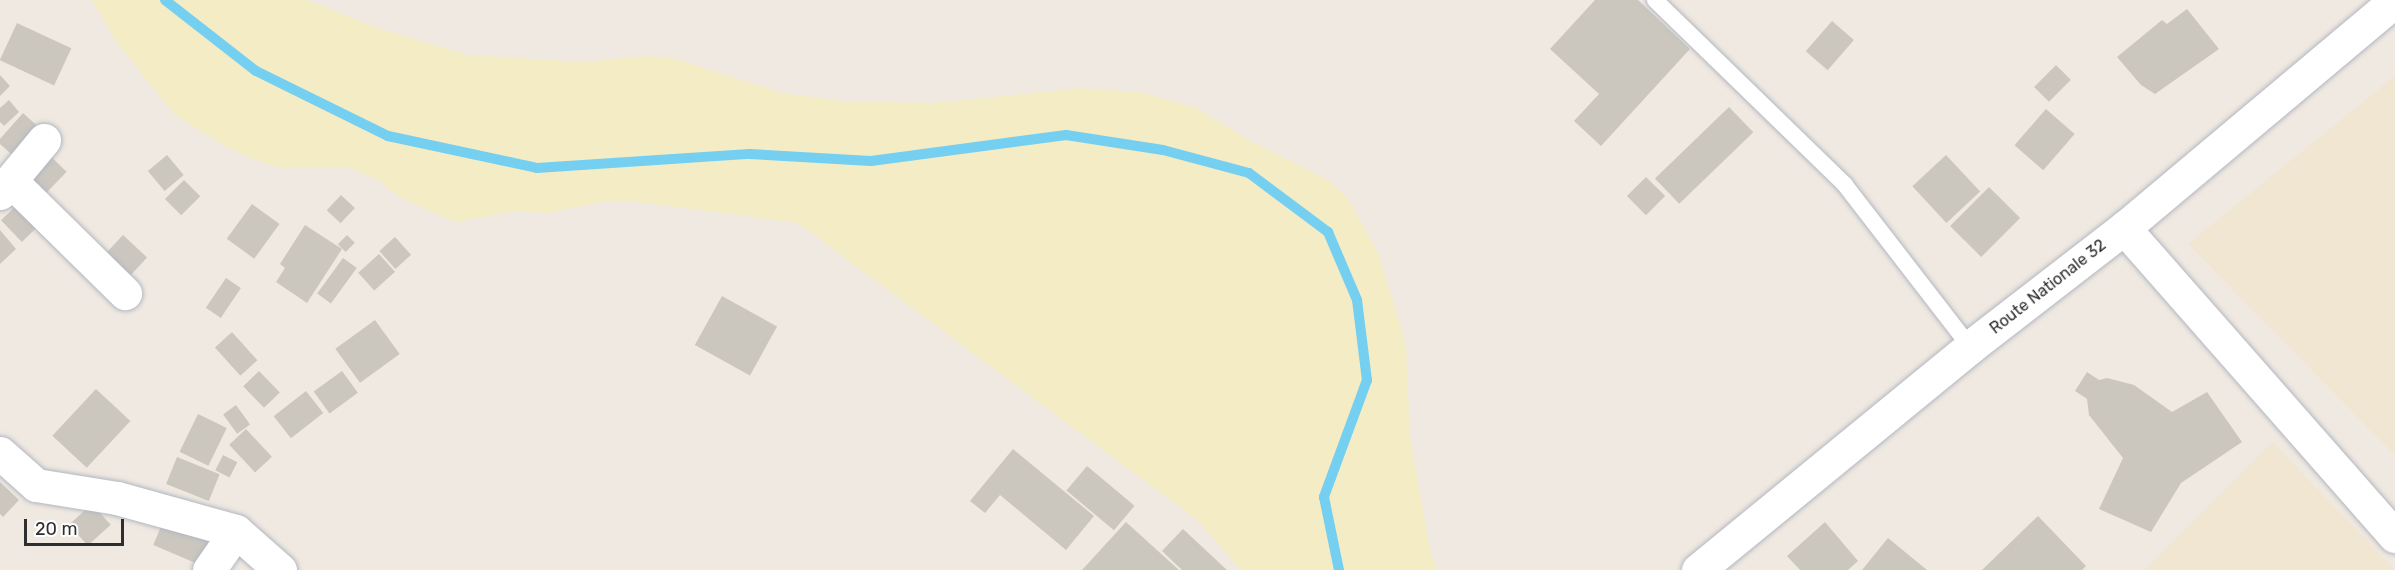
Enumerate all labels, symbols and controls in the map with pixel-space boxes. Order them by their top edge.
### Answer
street label: Route Nationale 32 [1986,236,2110,338]
scale bar [27,507,128,545]
text: 20 m [35,518,77,540]

